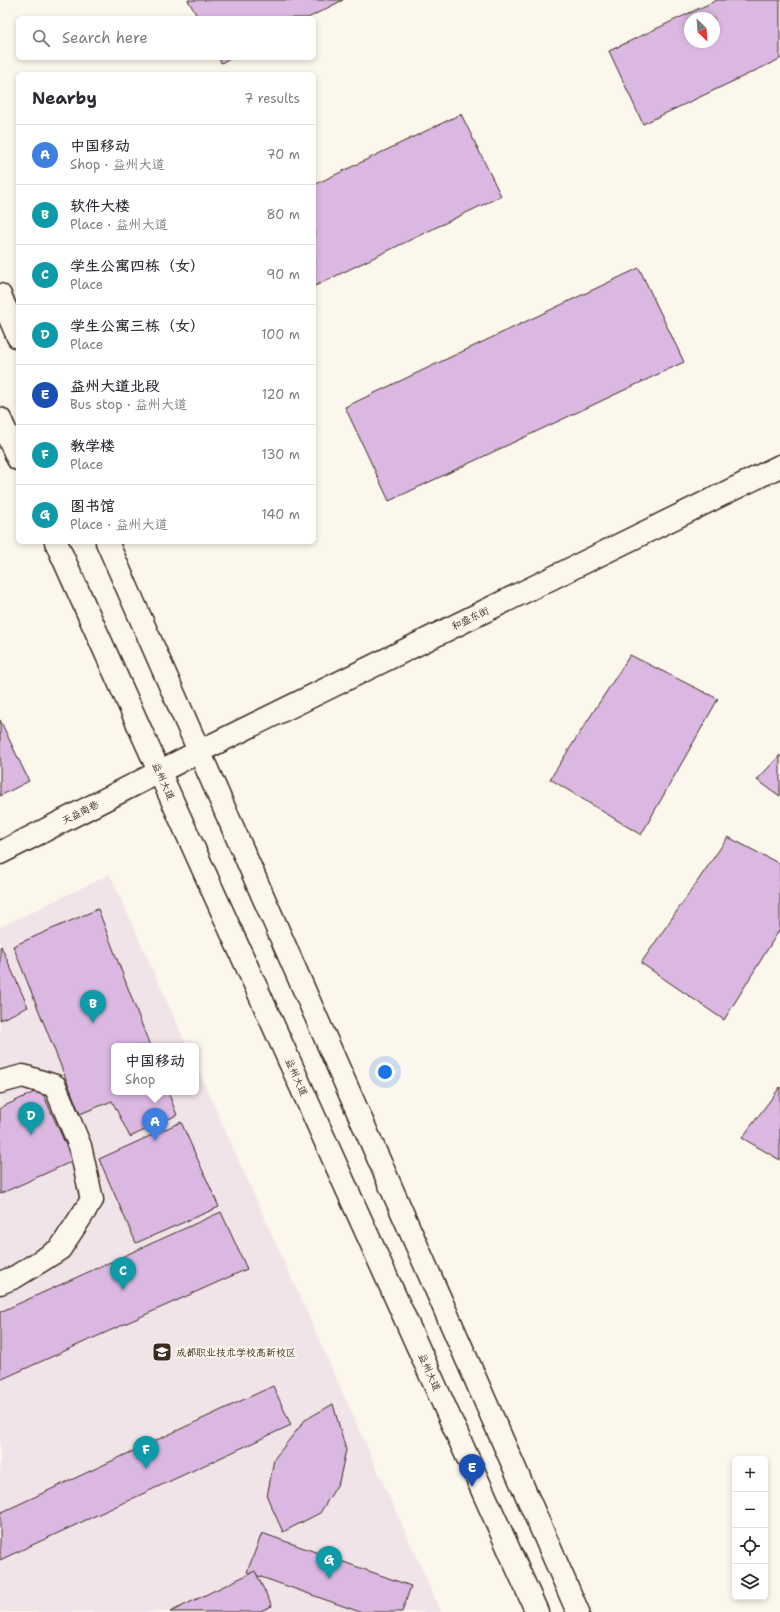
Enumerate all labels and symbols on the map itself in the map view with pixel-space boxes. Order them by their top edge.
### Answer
north arrow [684,12,720,48]
street label: 和盛东街 [449,604,491,633]
street label: 益州大道 [149,760,178,802]
street label: 天益南巷 [59,797,102,827]
pin: B [80,990,106,1023]
street label: 益州大道 [282,1056,311,1098]
your location [375,1062,395,1082]
pin: D [18,1102,44,1135]
pin: A [142,1108,168,1141]
pin: C [110,1257,136,1290]
school or university icon: 成都职业技术学校高新校区 [151,1341,173,1363]
place label: 成都职业技术学校高新校区 [176,1346,296,1359]
street label: 益州大道 [415,1351,444,1393]
pin: F [133,1436,159,1469]
pin: E [459,1454,485,1487]
pin: G [316,1546,342,1579]

